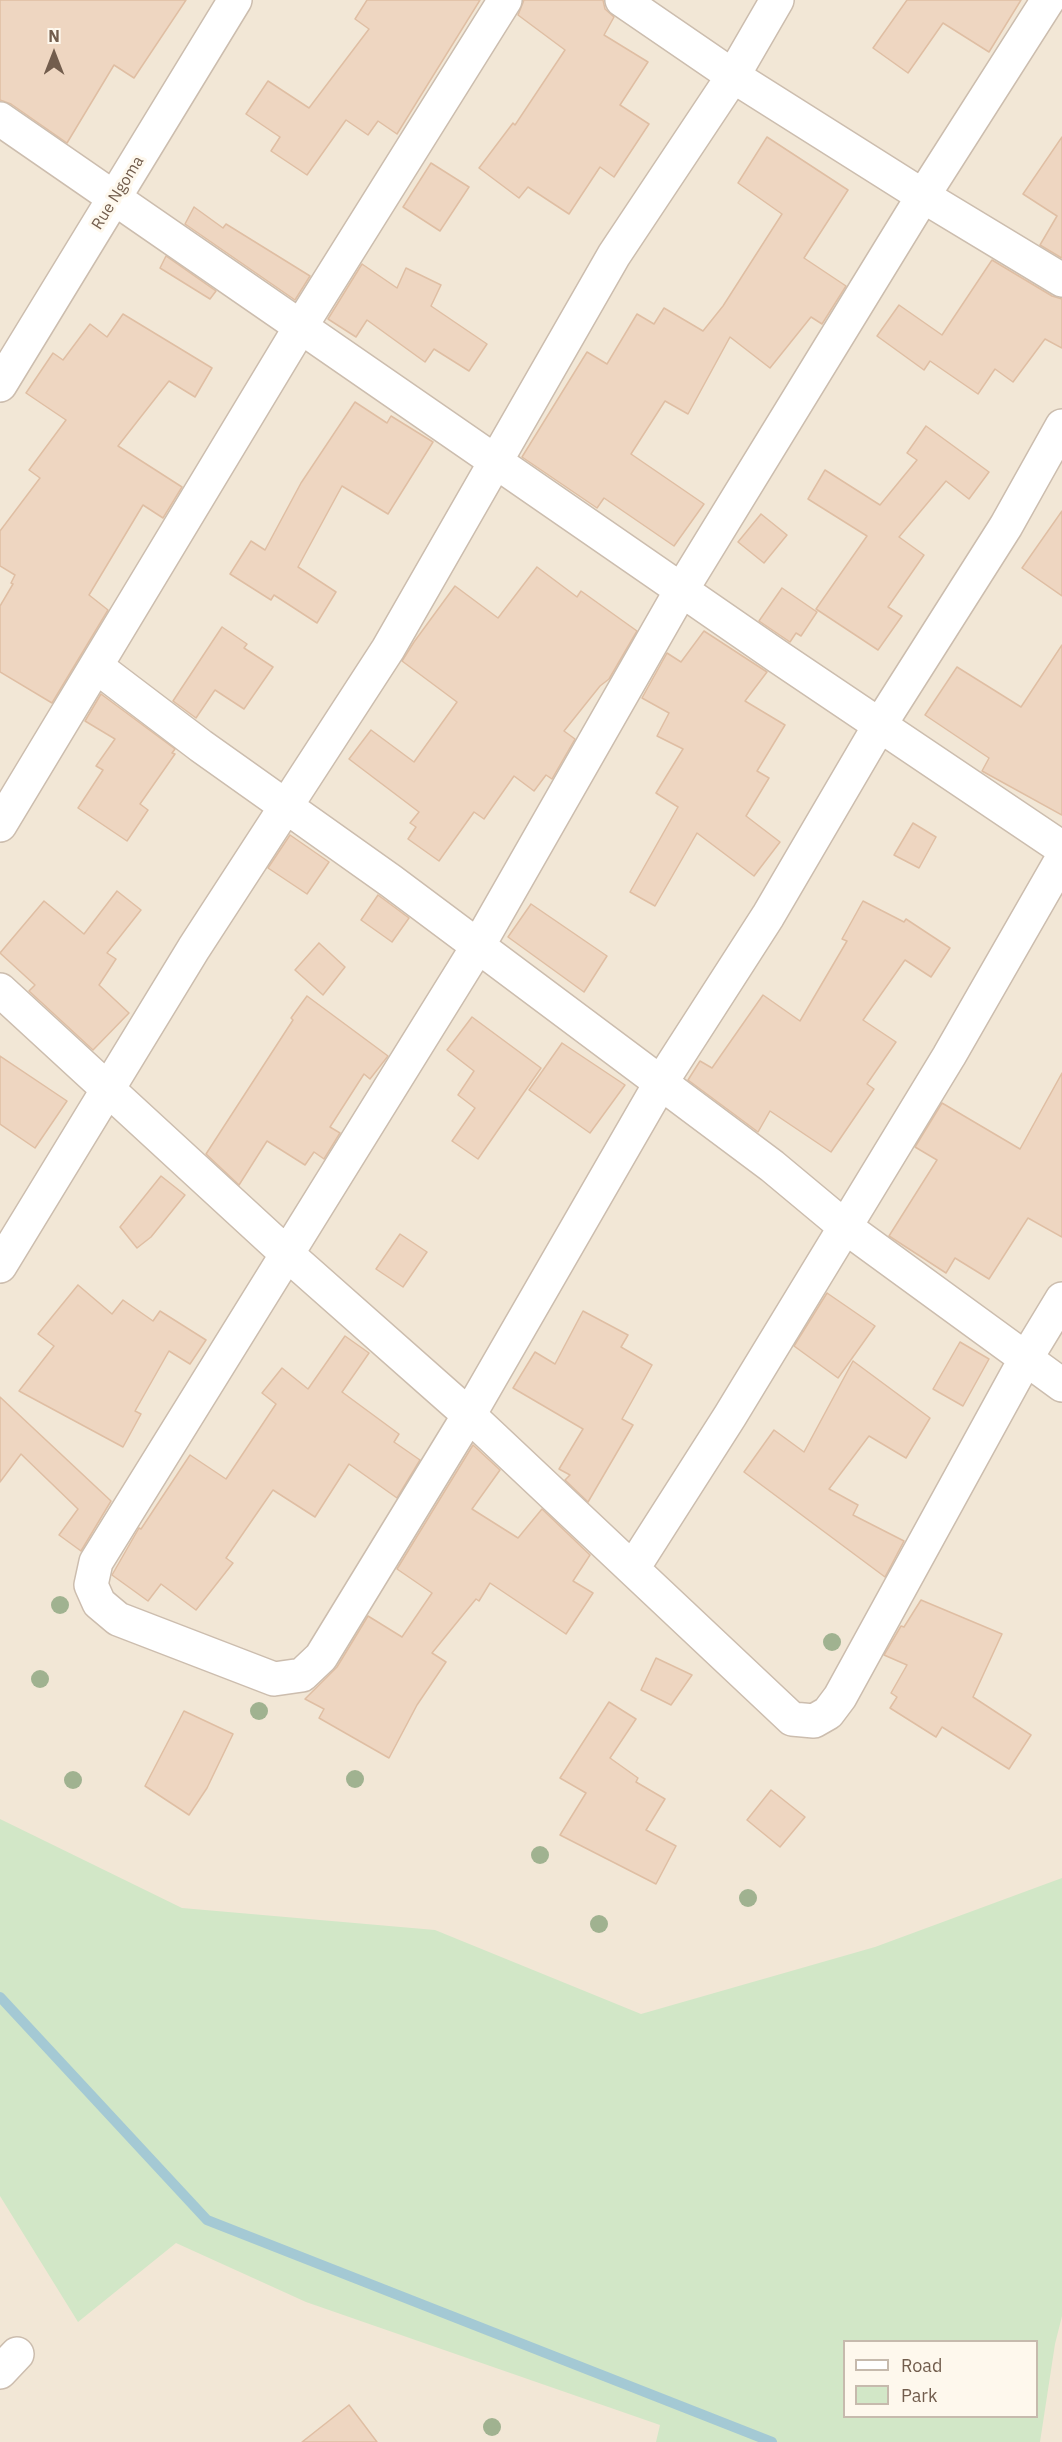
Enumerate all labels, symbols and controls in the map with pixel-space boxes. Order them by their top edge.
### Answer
north arrow [24,24,84,84]
text: N [48,26,60,46]
street label: Rue Ngoma [88,153,148,233]
legend [843,2340,1038,2418]
text: Road [901,2354,942,2377]
text: Park [901,2384,937,2407]

